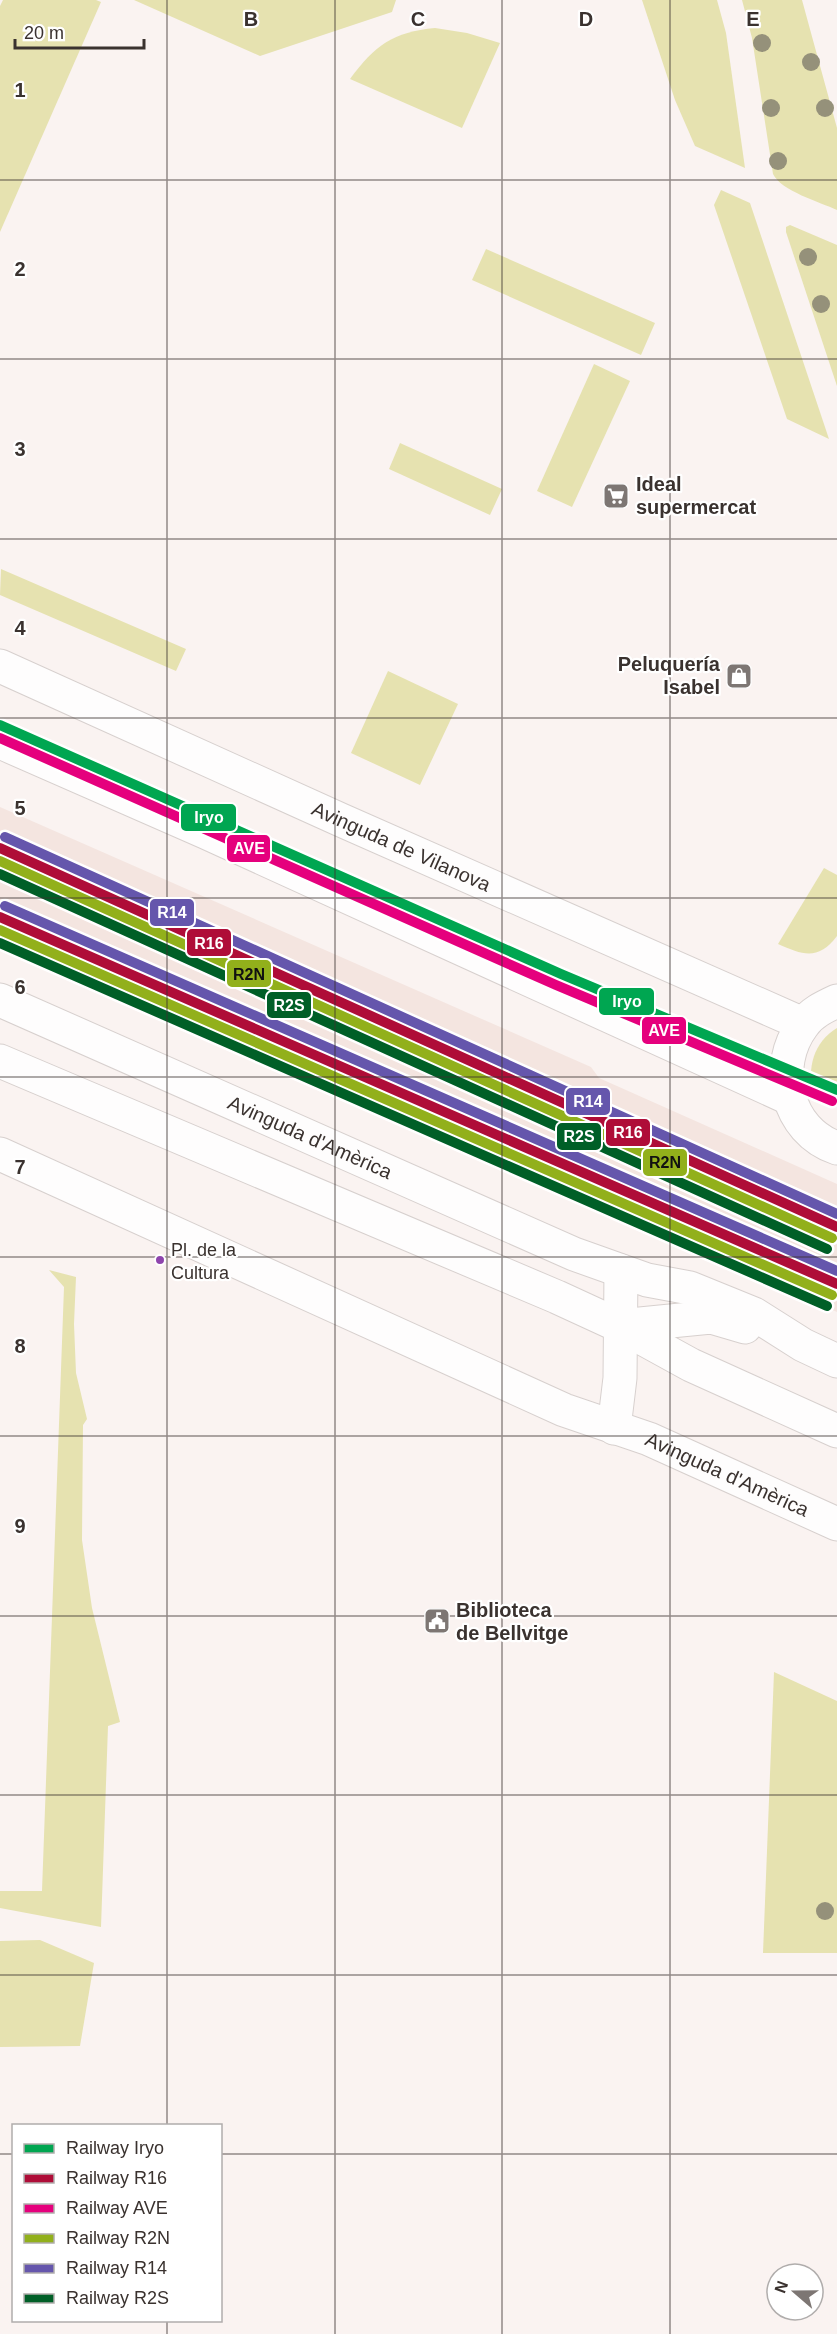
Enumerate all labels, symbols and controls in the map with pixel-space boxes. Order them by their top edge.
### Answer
text: B [244,8,258,30]
text: C [411,8,425,30]
text: D [579,8,593,30]
text: E [746,8,760,30]
scale bar [15,12,144,50]
text: 20 m [24,23,64,43]
text: 1 [14,79,26,101]
text: 2 [14,258,26,280]
text: 3 [14,438,26,460]
place label: Ideal supermercat [636,473,756,518]
supermarket icon: Ideal supermercat [601,481,631,511]
text: 4 [14,617,26,639]
place label: Peluquería Isabel [618,653,721,698]
shop icon: Peluquería Isabel [724,661,754,691]
text: 5 [14,797,26,819]
street label: Avinguda de Vilanova [309,797,495,896]
line badge: Iryo [180,803,237,832]
text: Iryo [194,809,224,826]
line badge: AVE [226,834,271,863]
text: AVE [233,840,265,857]
line badge: R14 [149,898,195,927]
text: R14 [157,904,187,921]
line badge: R16 [186,928,232,957]
text: R16 [194,935,224,952]
line badge: R2N [226,959,272,988]
text: R2N [233,966,265,983]
text: 6 [14,976,26,998]
line badge: Iryo [598,987,655,1016]
line badge: R2S [266,991,312,1019]
text: Iryo [612,993,642,1010]
text: R2S [273,997,305,1014]
line badge: AVE [641,1016,687,1045]
text: AVE [648,1022,680,1039]
line badge: R14 [565,1087,611,1116]
street label: Avinguda d'Amèrica [225,1091,396,1183]
text: R14 [573,1093,603,1110]
line badge: R16 [605,1118,651,1147]
line badge: R2S [556,1122,602,1151]
text: R16 [613,1124,643,1141]
text: R2S [563,1128,595,1145]
line badge: R2N [642,1148,688,1177]
text: R2N [649,1154,681,1171]
text: 7 [14,1156,26,1178]
place label: Pl. de la Cultura [171,1240,237,1283]
marker: Pl. de la Cultura [154,1254,166,1266]
text: 8 [14,1335,26,1357]
street label: Avinguda d'Amèrica [642,1428,813,1521]
text: 9 [14,1515,26,1537]
place label: Biblioteca de Bellvitge [456,1599,568,1644]
public building icon: Biblioteca de Bellvitge [422,1606,452,1636]
legend [12,2124,222,2322]
text: Railway Iryo [66,2138,164,2158]
text: Railway R16 [66,2168,167,2188]
text: Railway AVE [66,2198,168,2218]
text: Railway R2N [66,2228,170,2248]
text: Railway R14 [66,2258,167,2278]
north arrow [765,2262,825,2322]
text: N [771,2279,791,2295]
text: Railway R2S [66,2288,169,2308]

